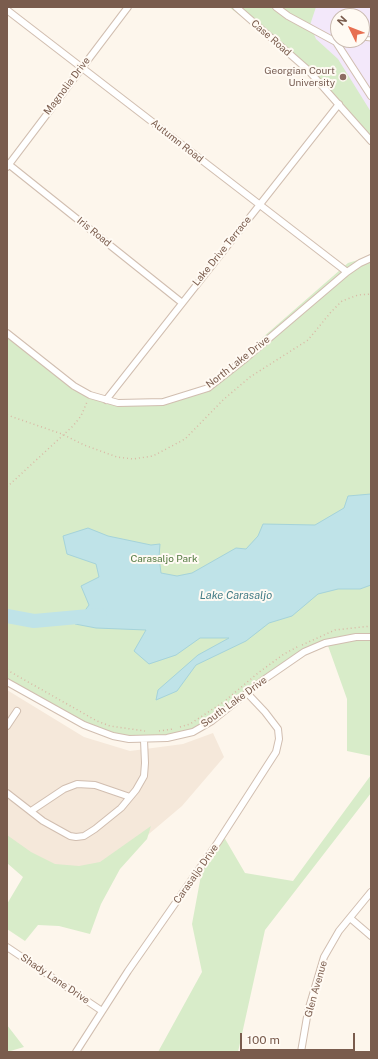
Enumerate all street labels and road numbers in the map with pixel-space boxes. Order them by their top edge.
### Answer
street label: Case Road [249,17,293,59]
street label: Magnolia Drive [41,55,93,117]
street label: Autumn Road [148,117,206,165]
street label: Lake Drive Terrace [190,214,254,288]
street label: Iris Road [75,215,113,249]
street label: North Lake Drive [204,333,272,391]
street label: South Lake Drive [199,674,269,730]
street label: Carasaljo Drive [171,842,221,906]
street label: Shady Lane Drive [18,951,92,1007]
street label: Glen Avenue [302,959,330,1019]

